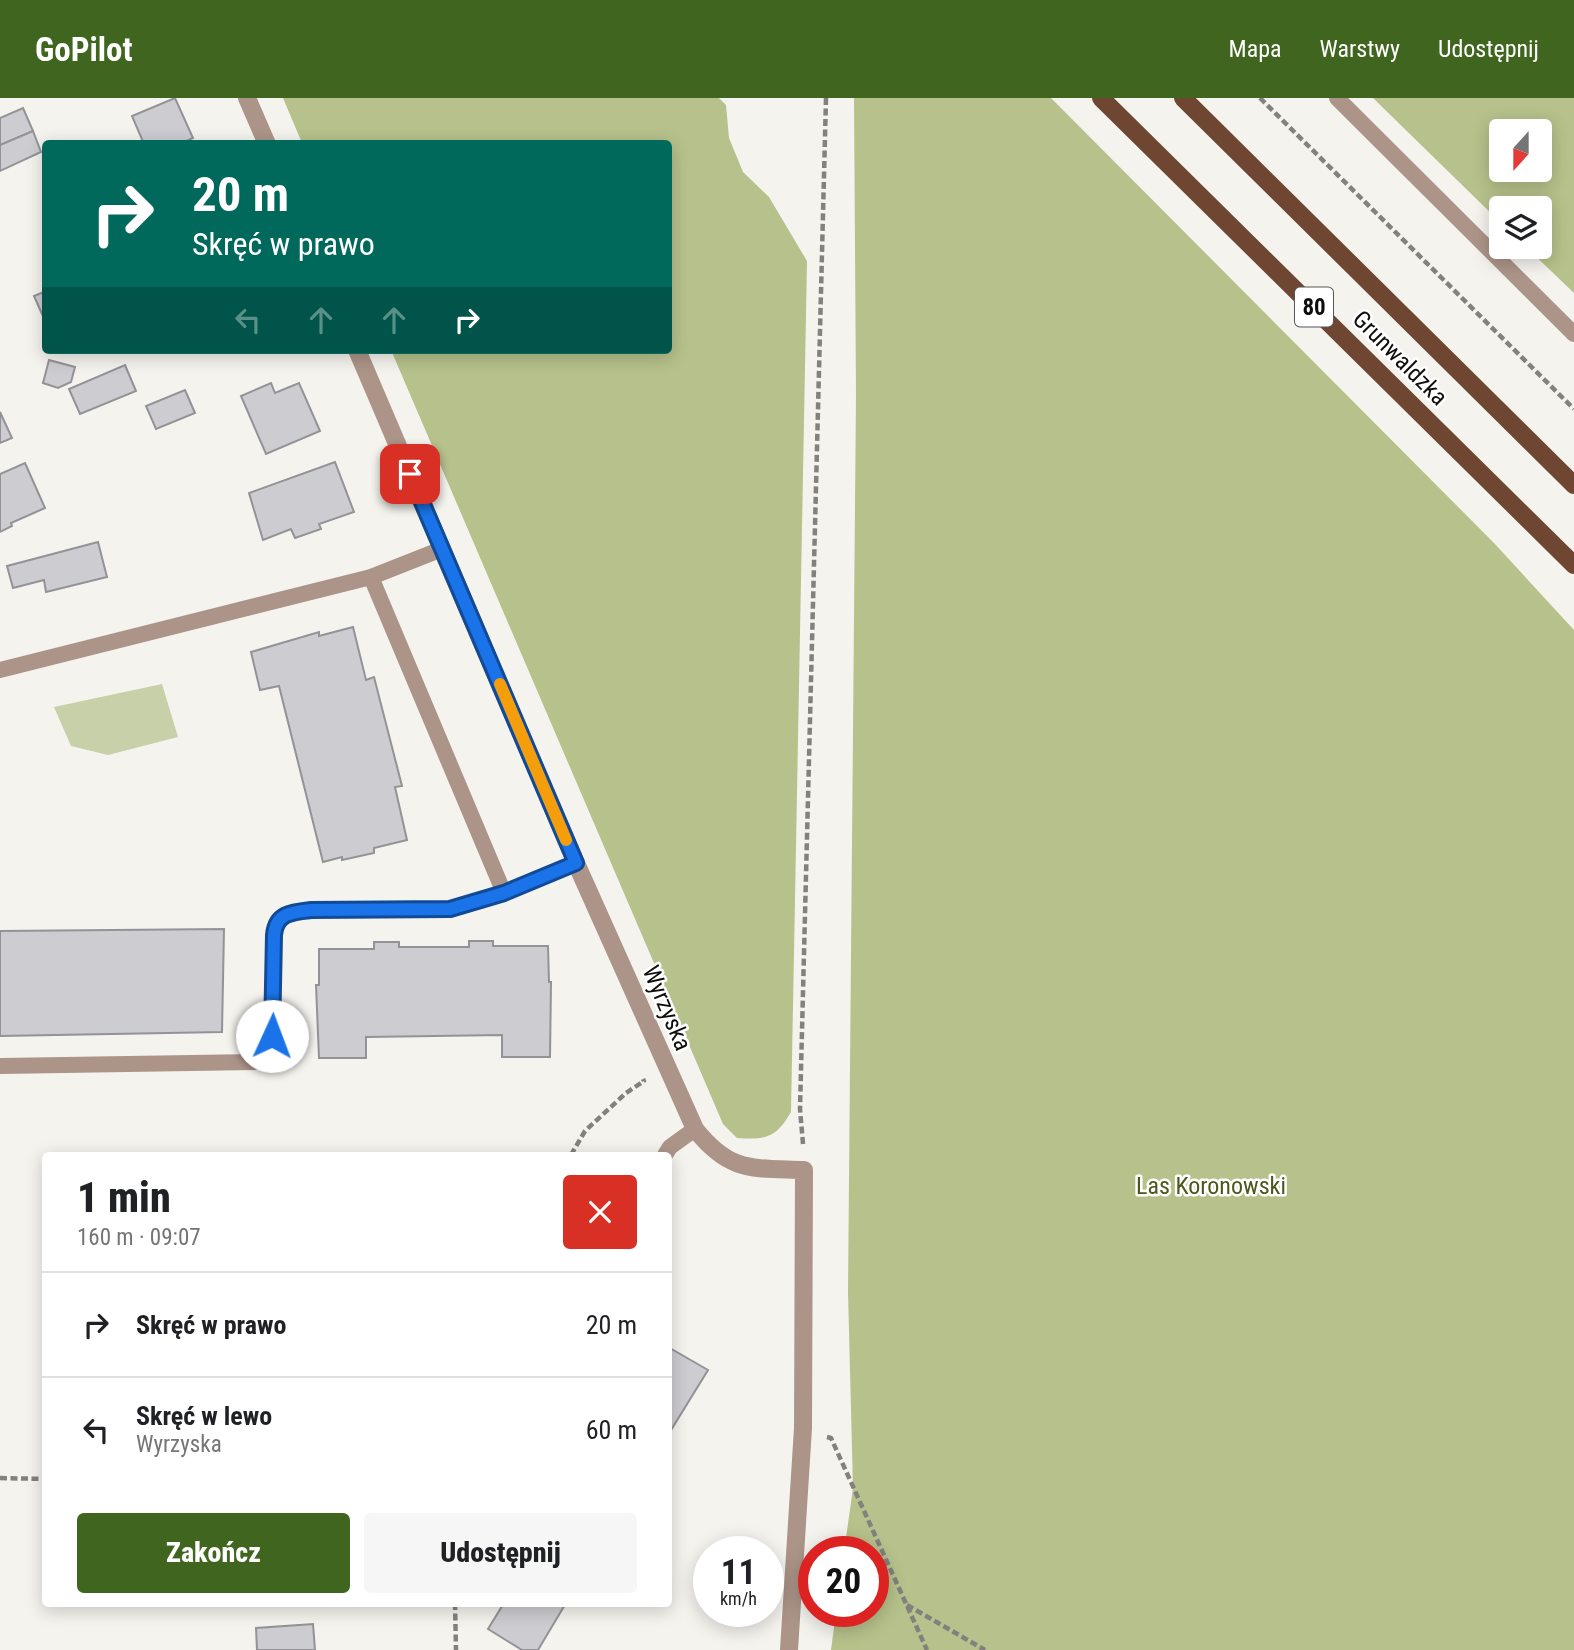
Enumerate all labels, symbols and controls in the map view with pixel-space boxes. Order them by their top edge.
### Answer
text: GoPilot [35,30,133,69]
text: Mapa [1229,35,1282,63]
text: Warstwy [1320,35,1400,63]
text: Udostępnij [1438,35,1539,63]
north arrow [1489,119,1552,182]
map controls [1489,119,1552,259]
text: 20 m [192,166,289,223]
icon: right [77,168,168,259]
button: layers [1489,196,1552,259]
text: Skręć w prawo [192,225,375,263]
road number: 80 [1295,288,1333,327]
icon: left [229,301,267,339]
icon: ahead [302,301,340,339]
icon: ahead [375,301,413,339]
icon: right [448,301,486,339]
street label: Grunwaldzka [1347,305,1453,411]
pin [380,444,440,504]
icon: arrive [391,455,429,493]
street label: Wyrzyska [637,961,697,1055]
position arrow [235,999,309,1073]
park label: Las Koronowski [1136,1172,1286,1200]
text: 1 min [77,1173,171,1222]
button: close [563,1175,637,1249]
text: 160 m · 09:07 [77,1224,201,1251]
icon: right [77,1306,115,1344]
text: Skręć w prawo [136,1310,286,1340]
text: 20 m [586,1310,637,1340]
text: Skręć w lewo [136,1401,272,1431]
icon: left [77,1411,115,1449]
text: 60 m [586,1415,637,1445]
text: Wyrzyska [136,1431,222,1458]
button: Zakończ [77,1513,350,1593]
button: Udostępnij [364,1513,637,1593]
speed limit sign: 20 [798,1536,889,1627]
text: 11 [721,1552,756,1593]
text: km/h [720,1588,757,1609]

